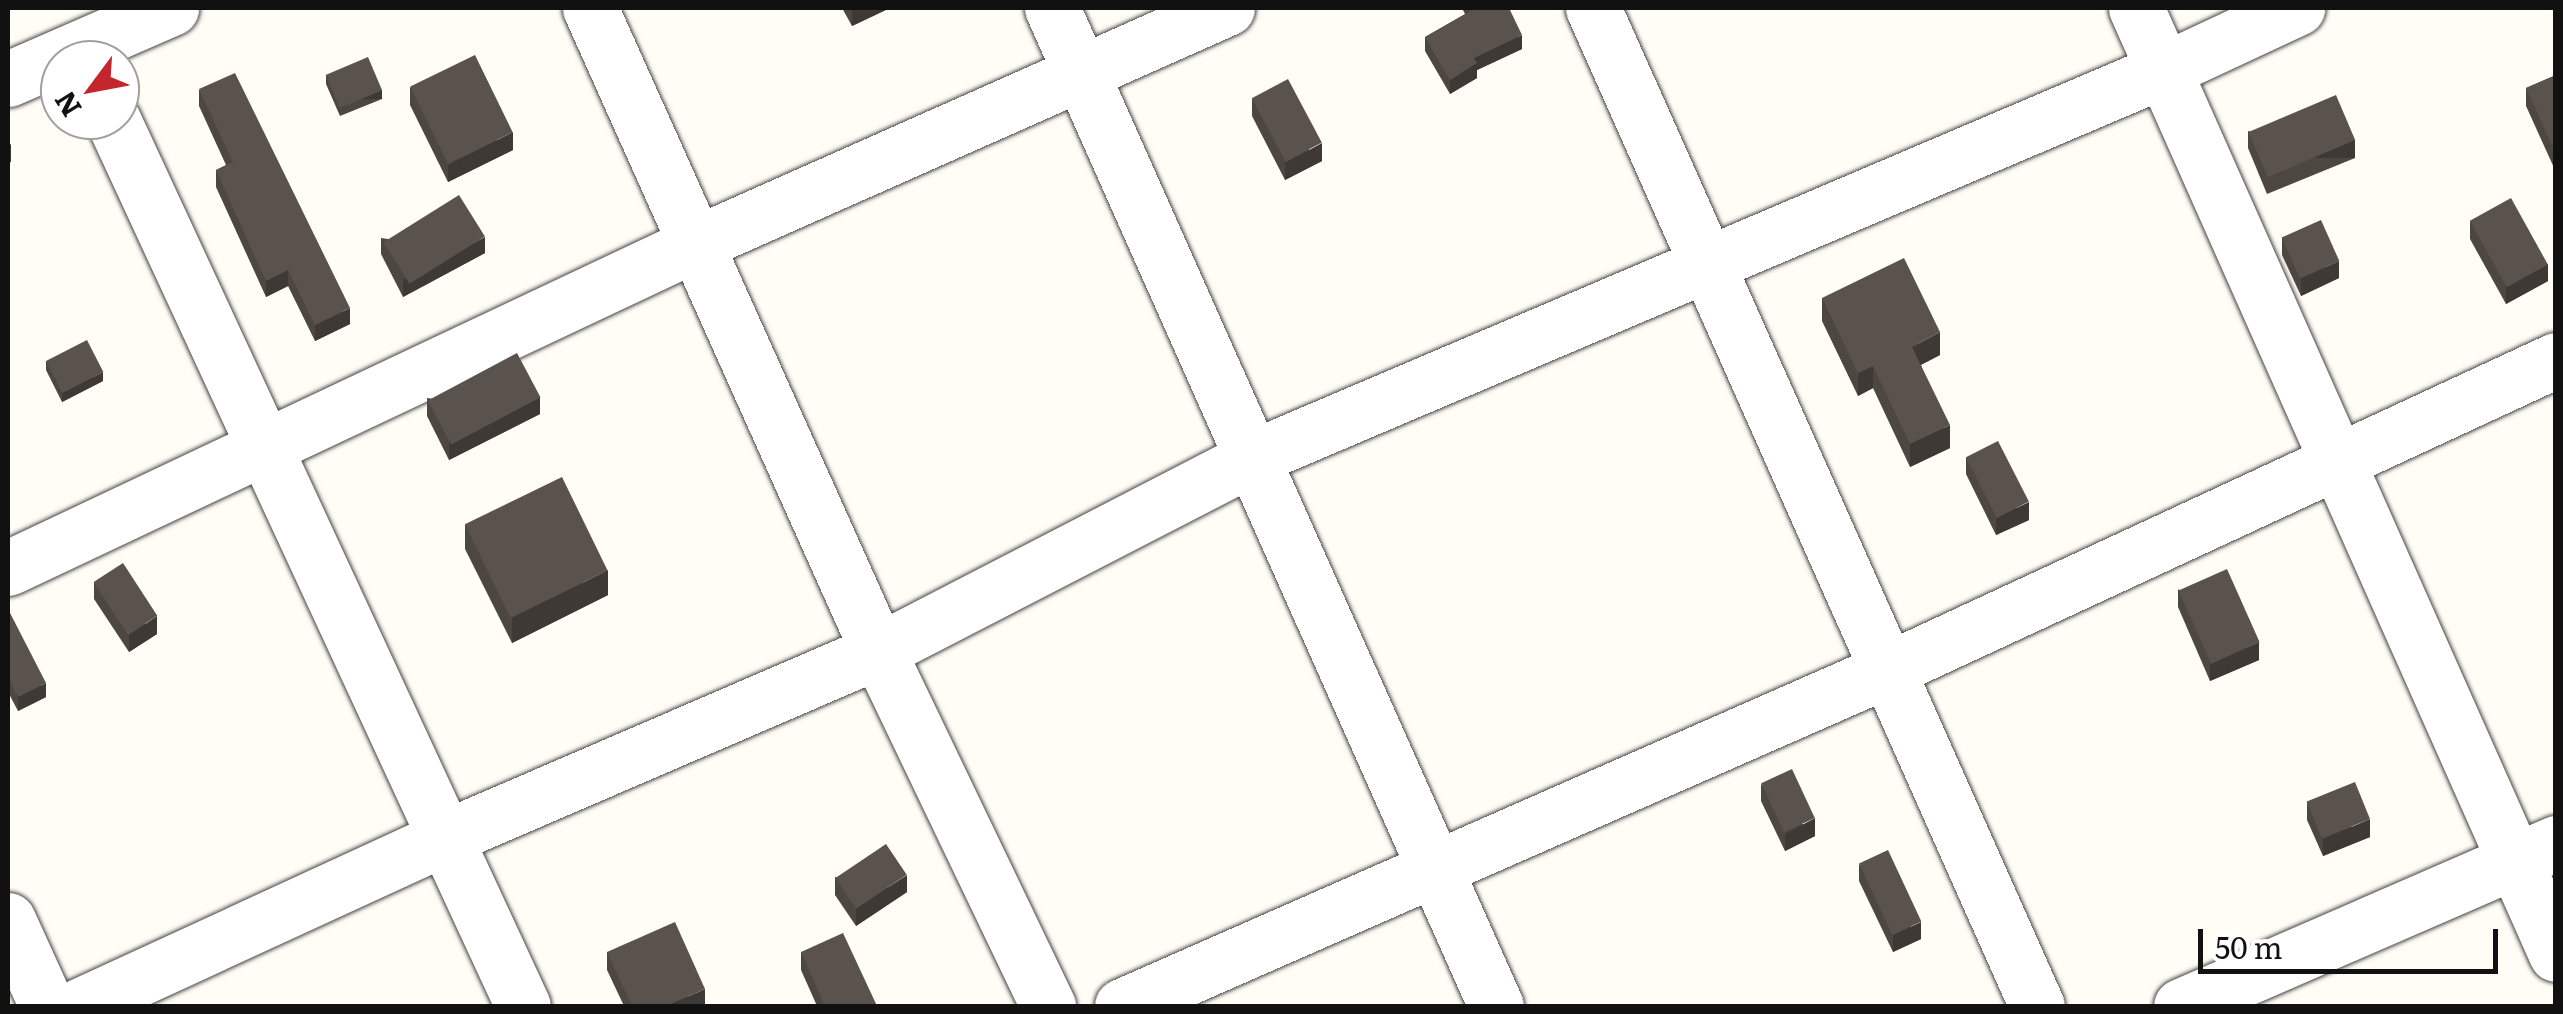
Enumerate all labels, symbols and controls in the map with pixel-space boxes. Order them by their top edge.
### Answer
north arrow [40,40,140,140]
text: N [42,84,90,126]
scale bar [2203,909,2503,971]
text: 50 m [2215,924,2283,968]

